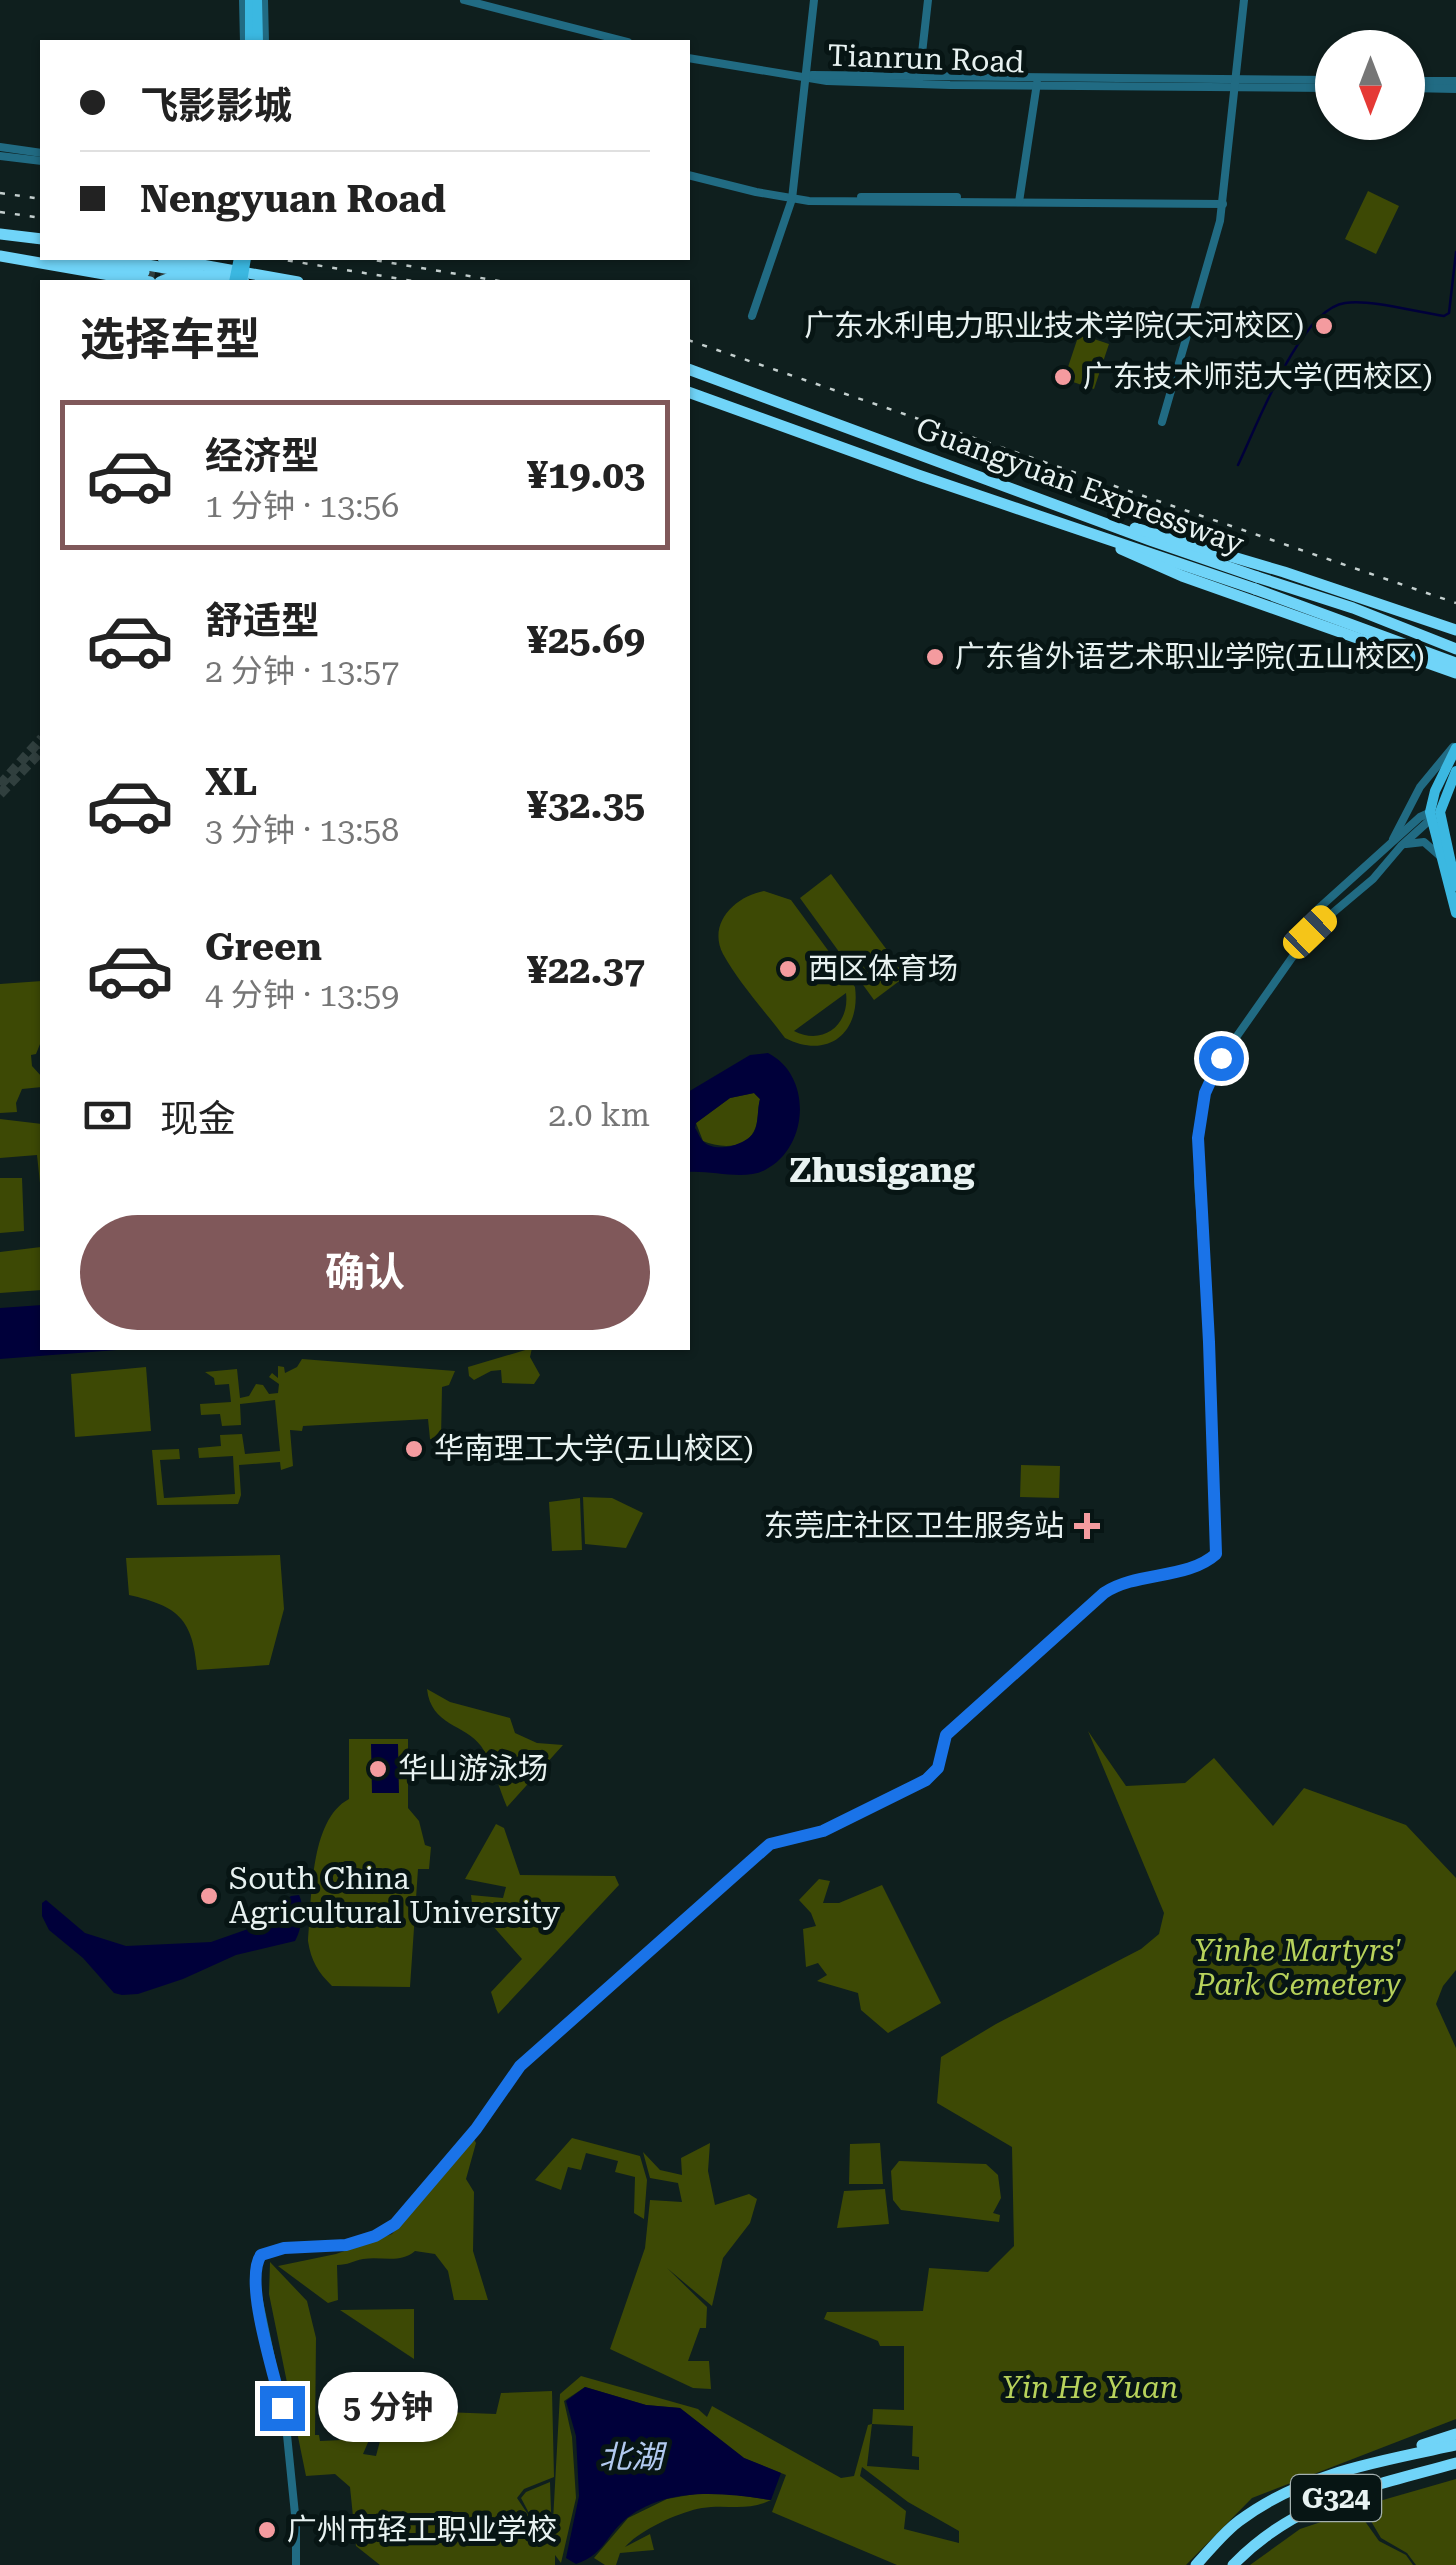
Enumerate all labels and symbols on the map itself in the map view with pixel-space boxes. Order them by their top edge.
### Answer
north arrow [1315,30,1425,140]
street label: Tianrun Road [827,38,1025,79]
place label: 广东水利电力职业技术学院(天河校区) [804,308,1304,343]
marker: 广东水利电力职业技术学院(天河校区) [1313,315,1335,337]
place label: 广东技术师范大学(西校区) [1083,359,1433,394]
marker: 广东技术师范大学(西校区) [1052,366,1074,388]
street label: Guangyuan Expressway [912,410,1249,561]
place label: 广东省外语艺术职业学院(五山校区) [955,639,1425,674]
marker: 广东省外语艺术职业学院(五山校区) [924,646,946,668]
car [1278,900,1342,964]
place label: 西区体育场 [808,951,958,986]
marker: 西区体育场 [777,958,799,980]
route start [1199,1036,1244,1081]
district label: Zhusigang [789,1150,975,1191]
place label: 华南理工大学(五山校区) [434,1431,754,1466]
marker: 华南理工大学(五山校区) [403,1438,425,1460]
place label: 东莞庄社区卫生服务站 [764,1508,1064,1543]
marker: 东莞庄社区卫生服务站 [1074,1513,1100,1539]
place label: 华山游泳场 [398,1751,548,1786]
marker: 华山游泳场 [367,1758,389,1780]
place label: South China Agricultural University [229,1861,560,1930]
marker: South China Agricultural University [198,1885,220,1907]
park label: Yinhe Martyrs' Park Cemetery [1194,1933,1402,2002]
park label: Yin He Yuan [1002,2370,1178,2405]
callout: 5 分钟 [317,2373,457,2443]
route end [260,2386,305,2431]
water label: 北湖 [599,2438,668,2476]
road number: G324 [1291,2475,1381,2521]
place label: 广州市轻工职业学校 [287,2512,557,2547]
marker: 广州市轻工职业学校 [256,2519,278,2541]

